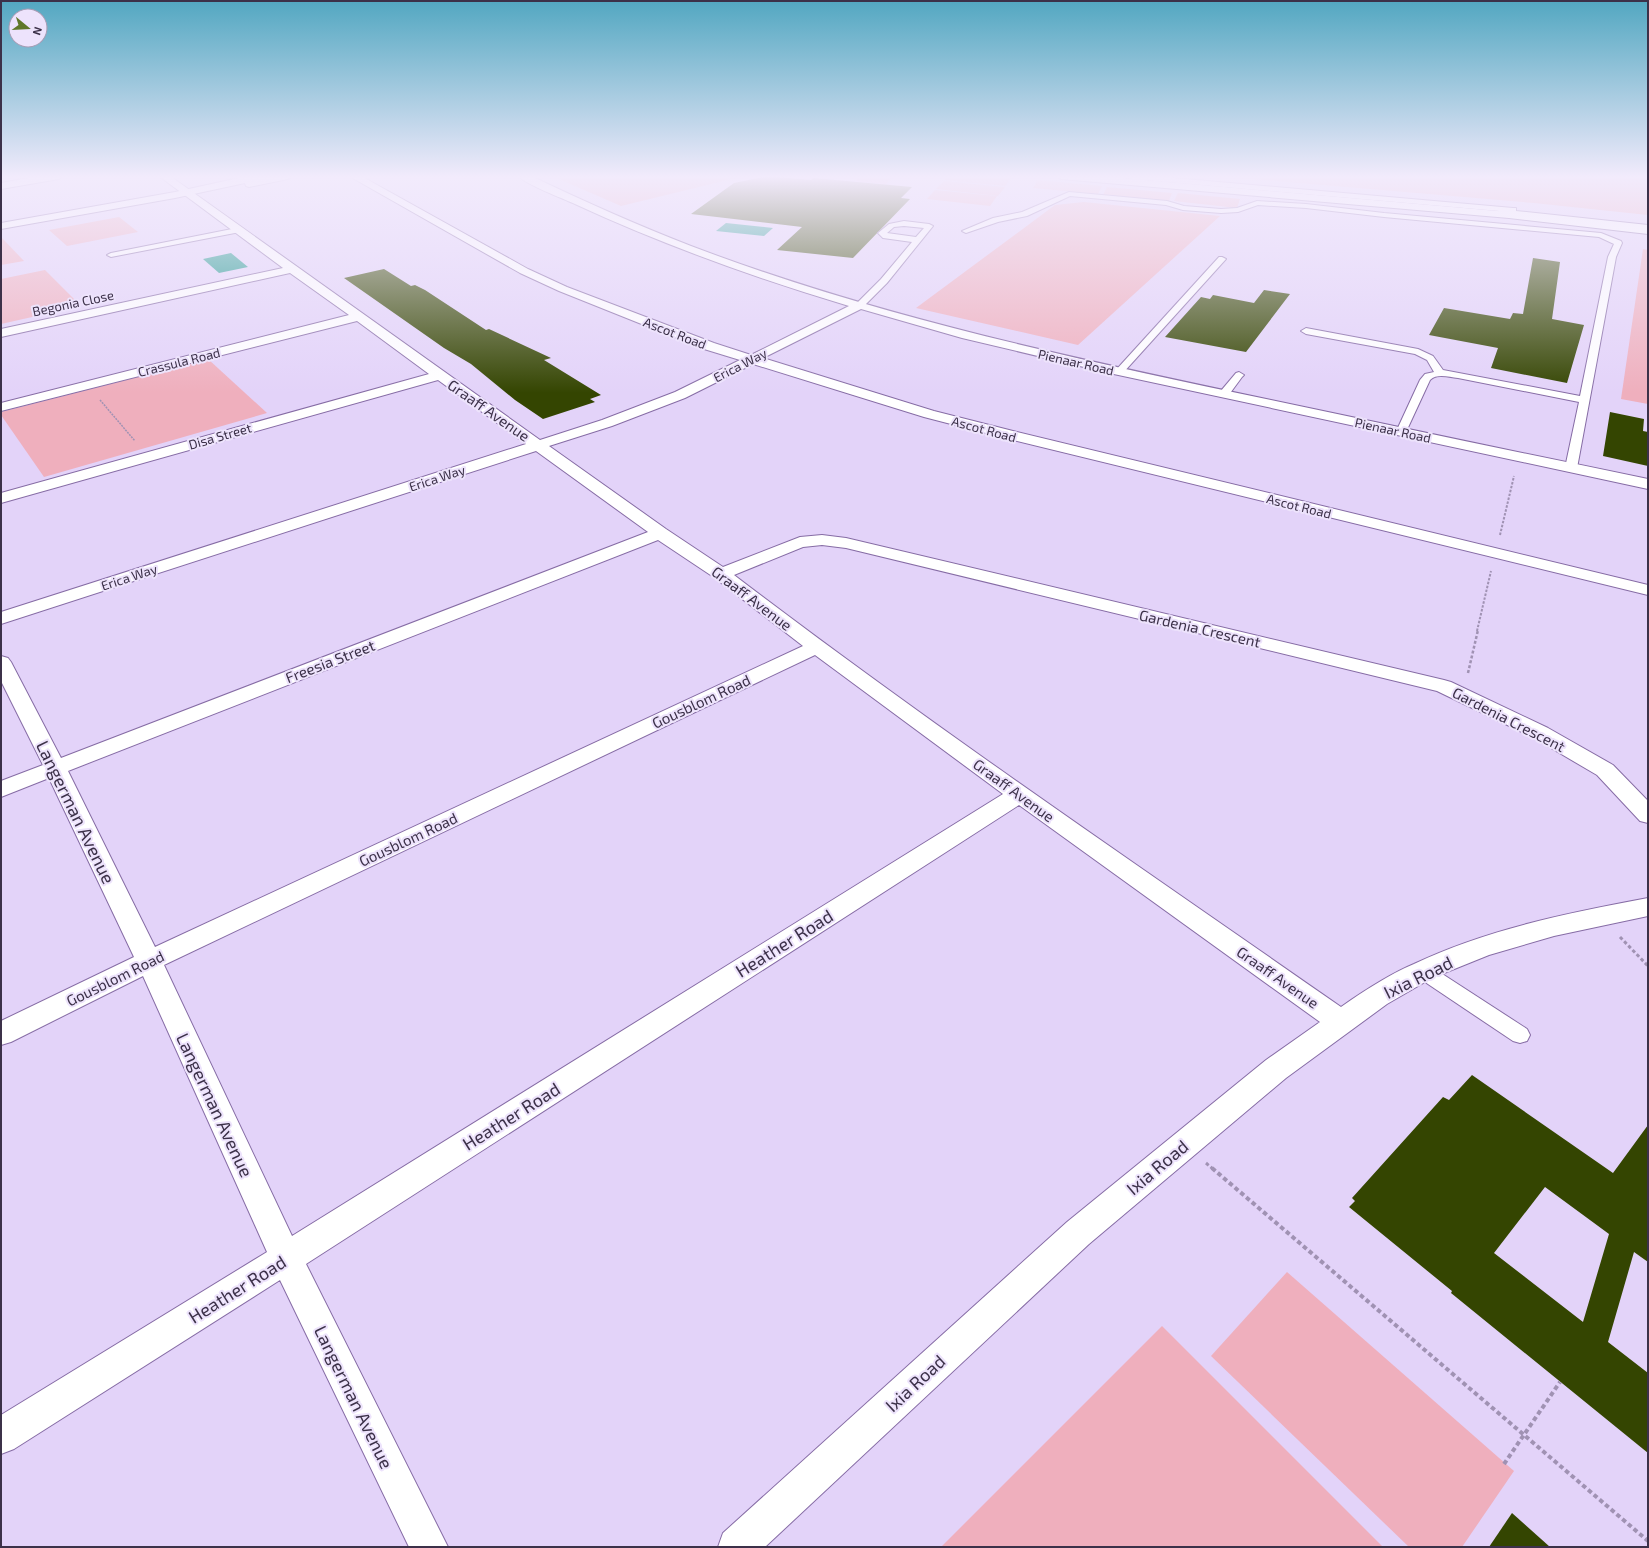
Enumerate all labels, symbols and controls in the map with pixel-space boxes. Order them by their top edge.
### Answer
north arrow [8,8,48,48]
text: N [31,25,45,37]
street label: Begonia Close [31,287,115,319]
street label: Ascot Road [641,314,709,352]
street label: Crassula Road [136,344,222,380]
street label: Erica Way [710,345,770,385]
street label: Pienaar Road [1036,345,1116,379]
street label: Graaff Avenue [445,375,533,445]
street label: Ascot Road [950,413,1018,445]
street label: Pienaar Road [1353,414,1433,446]
street label: Disa Street [187,419,253,453]
street label: Erica Way [407,461,467,495]
street label: Ascot Road [1265,490,1333,522]
street label: Erica Way [99,560,159,594]
street label: Graaff Avenue [708,562,796,634]
street label: Gardenia Crescent [1138,605,1263,651]
street label: Freesia Street [283,636,378,686]
street label: Gousblom Road [649,670,753,732]
street label: Gardenia Crescent [1450,683,1569,755]
street label: Langerman Avenue [32,737,120,887]
street label: Graaff Avenue [970,755,1058,825]
street label: Gousblom Road [356,808,460,870]
street label: Heather Road [731,904,837,982]
street label: Graaff Avenue [1234,942,1322,1012]
street label: Gousblom Road [63,947,167,1009]
street label: Ixia Road [1380,951,1456,1003]
street label: Langerman Avenue [172,1029,258,1181]
street label: Heather Road [458,1077,564,1155]
street label: Ixia Road [1122,1135,1192,1199]
street label: Heather Road [184,1250,290,1328]
street label: Langerman Avenue [310,1322,398,1472]
street label: Ixia Road [880,1350,950,1416]

